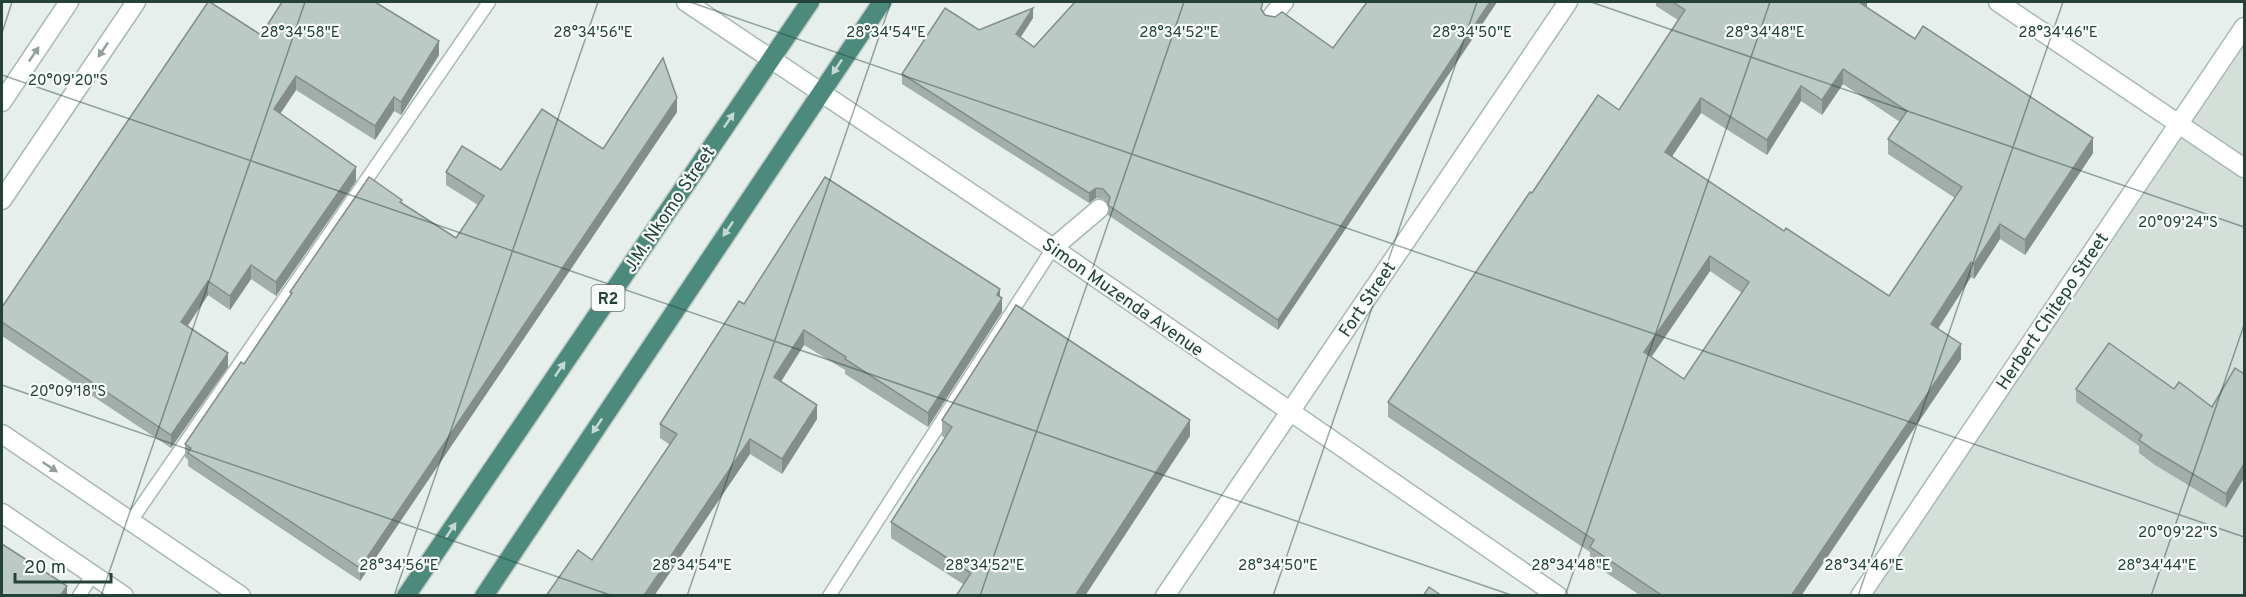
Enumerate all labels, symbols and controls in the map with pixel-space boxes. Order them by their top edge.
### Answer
text: 28°34'58"E [260,24,340,43]
text: 28°34'56"E [553,24,633,43]
text: 28°34'54"E [846,24,926,43]
text: 28°34'52"E [1139,24,1219,43]
text: 28°34'50"E [1432,24,1512,43]
text: 28°34'48"E [1725,24,1805,43]
text: 28°34'46"E [2018,24,2098,43]
one-way arrow [98,42,109,58]
one-way arrow [28,46,40,62]
one-way arrow [831,59,843,75]
text: 20°09'20"S [28,72,108,91]
one-way arrow [723,113,735,129]
street label: J.M. Nkomo Street [620,142,721,277]
text: 20°09'24"S [2138,214,2218,233]
one-way arrow [723,221,734,237]
street label: Herbert Chitepo Street [1992,229,2115,395]
street label: Simon Muzenda Avenue [1037,234,1207,363]
street label: Fort Street [1335,258,1402,342]
road number: R2 [592,285,624,311]
one-way arrow [554,361,566,377]
text: 20°09'18"S [30,383,106,402]
one-way arrow [592,418,603,434]
one-way arrow [42,461,58,472]
one-way arrow [445,522,457,538]
text: 20°09'22"S [2138,524,2218,543]
scale bar [15,546,111,584]
text: 20 m [24,557,66,580]
text: 28°34'56"E [359,557,439,576]
text: 28°34'54"E [652,557,732,576]
text: 28°34'52"E [945,557,1025,576]
text: 28°34'50"E [1238,557,1318,576]
text: 28°34'48"E [1531,557,1611,576]
text: 28°34'46"E [1824,557,1904,576]
text: 28°34'44"E [2117,557,2197,576]

